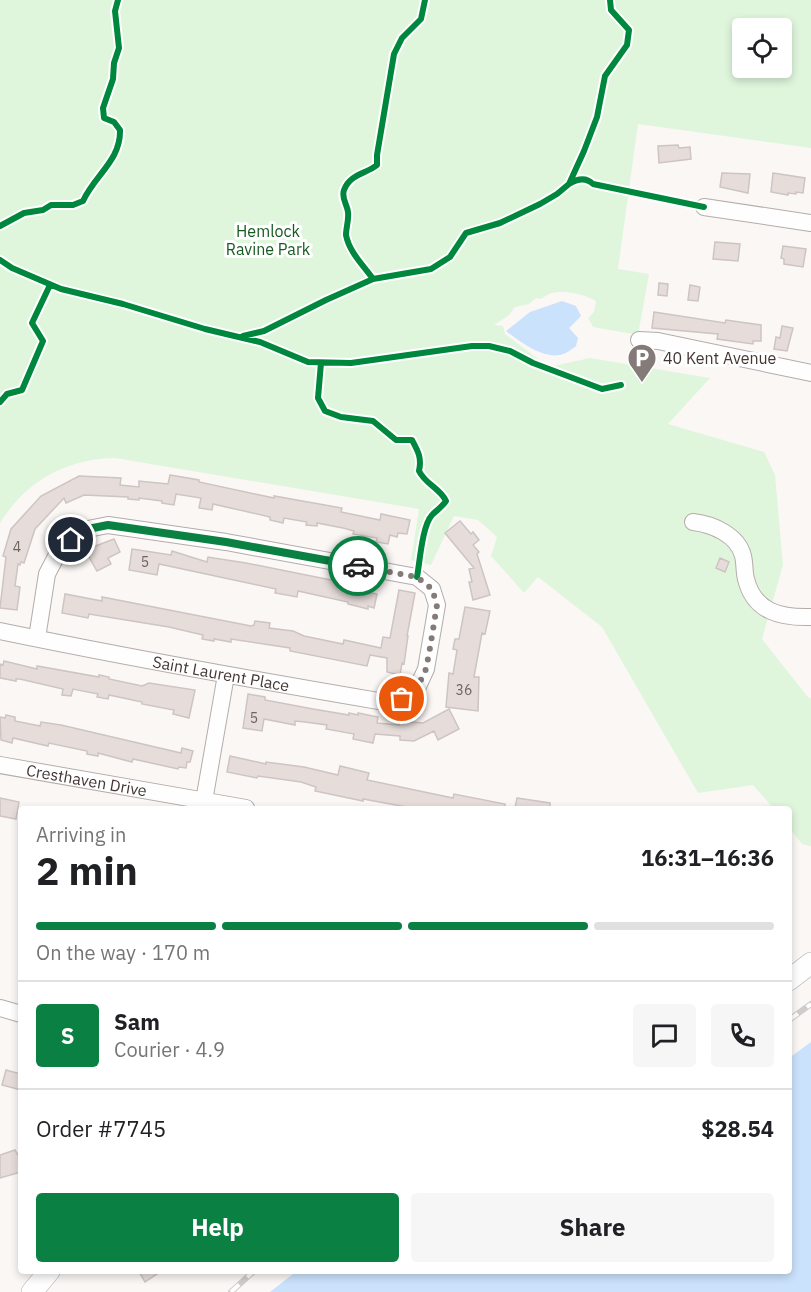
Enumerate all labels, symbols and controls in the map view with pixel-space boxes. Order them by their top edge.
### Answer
map controls [732,18,792,78]
button: locate [732,18,792,78]
park label: Hemlock Ravine Park [226,221,311,259]
parking icon: 40 Kent Avenue [626,342,658,384]
place label: 40 Kent Avenue [663,348,777,368]
pin [45,514,96,565]
icon: home [54,523,87,556]
courier [328,536,388,596]
house number: 4 [13,538,21,556]
icon: car [342,550,375,583]
house number: 5 [141,553,149,571]
street label: Saint Laurent Place [151,651,291,696]
pin [376,673,427,724]
house number: 36 [456,681,472,699]
icon: bag [385,682,418,715]
house number: 5 [250,709,258,727]
street label: Cresthaven Drive [25,760,149,801]
text: Arriving in [36,821,126,848]
text: 16:31–16:36 [641,843,774,872]
text: 2 min [36,845,138,896]
text: On the way · 170 m [36,939,210,966]
button: chat [633,1004,696,1067]
button: phone [711,1004,774,1067]
text: Sam [114,1007,160,1036]
text: S [61,1021,74,1050]
text: Courier · 4.9 [114,1036,225,1063]
text: Order #7745 [36,1114,166,1143]
text: $28.54 [701,1114,774,1143]
button: Help [36,1193,399,1262]
button: Share [411,1193,774,1262]

